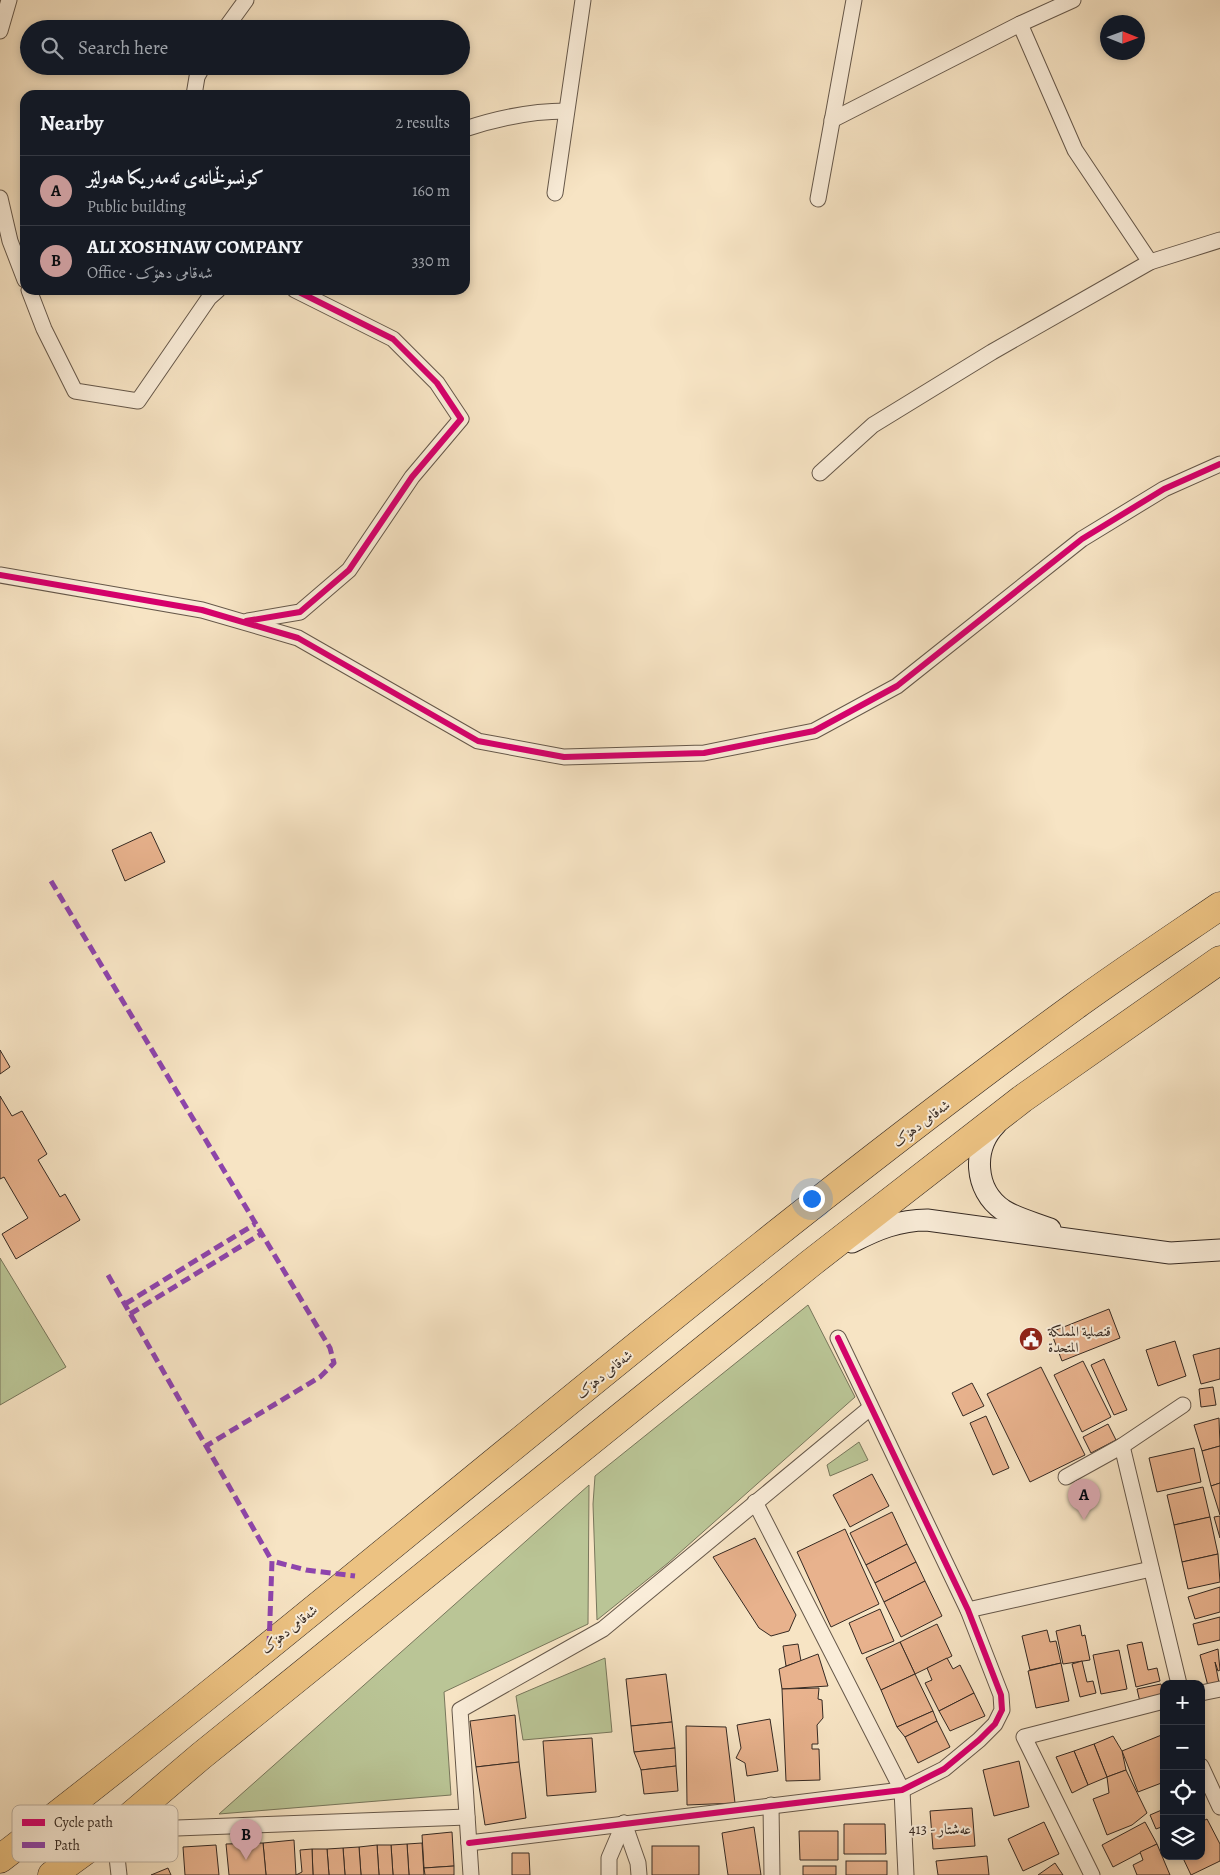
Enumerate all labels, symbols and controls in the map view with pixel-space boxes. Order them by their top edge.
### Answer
north arrow [1100,15,1145,60]
search box [20,20,470,75]
icon: search [38,34,66,62]
text: Search here [78,35,168,61]
text: Nearby [40,109,103,137]
text: 2 results [395,112,450,134]
text: کونسوڵخانەی ئەمەریکا هەولێر [87,165,264,191]
text: A [51,180,61,202]
text: 160 m [412,180,450,202]
text: Public building [87,196,186,218]
text: ALI XOSHNAW COMPANY [87,234,303,260]
text: B [51,250,61,272]
text: 330 m [412,250,450,272]
text: Office · شەقامی دهۆک [87,262,213,284]
street label: شەقامی دهۆک [889,1095,954,1151]
your location [799,1186,825,1212]
place label: قنصلية المملكة المتحدة [1047,1322,1111,1357]
public building icon: قنصلية المملكة المتحدة [1018,1326,1044,1352]
street label: شەقامی دهۆک [572,1346,637,1403]
pin: A [1068,1479,1100,1520]
street label: شەقامی دهۆک [257,1601,322,1658]
map controls [1160,1680,1205,1860]
button: + [1160,1680,1205,1725]
button: − [1160,1725,1205,1770]
button: locate [1160,1770,1205,1815]
legend [12,1805,178,1862]
text: Cycle path [54,1813,114,1832]
button: layers [1160,1815,1205,1860]
pin: B [230,1819,262,1860]
district label: عه‌شتار - 413 [909,1819,971,1839]
text: Path [54,1836,81,1855]

